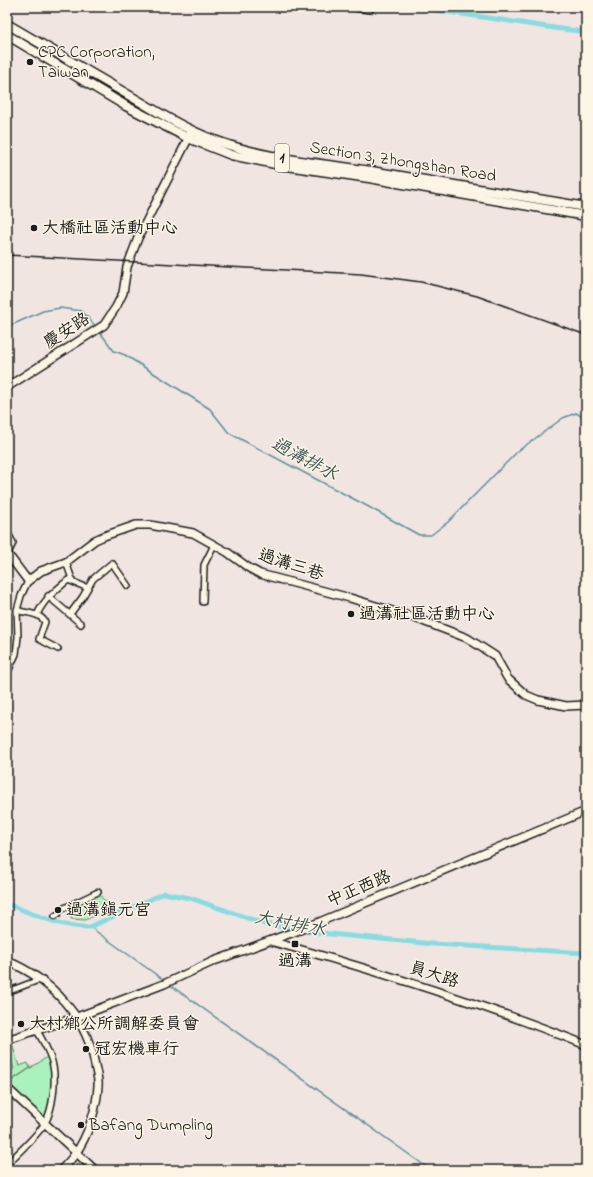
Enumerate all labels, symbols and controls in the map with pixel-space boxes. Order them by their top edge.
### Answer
place label: CPC Corporation, Taiwan [38,40,155,85]
marker: CPC Corporation, Taiwan [25,57,35,67]
street label: Section 3, Zhongshan Road [308,135,499,191]
road number: 1 [275,144,289,172]
place label: 大橋社區活動中心 [42,216,178,241]
marker: 大橋社區活動中心 [29,223,39,233]
street label: 慶安路 [39,307,95,355]
water label: 過溝排水 [266,432,343,489]
street label: 過溝三巷 [255,543,328,588]
place label: 過溝社區活動中心 [359,602,495,627]
marker: 過溝社區活動中心 [346,609,356,619]
street label: 中正西路 [323,864,395,914]
place label: 過溝鎮元宮 [66,898,151,923]
marker: 過溝鎮元宮 [53,905,63,915]
water label: 大村排水 [252,905,329,945]
marker: 過溝 [290,939,300,949]
place label: 過溝 [278,949,312,974]
street label: 員大路 [406,955,462,995]
place label: 大村鄉公所調解委員會 [29,1012,199,1037]
marker: 大村鄉公所調解委員會 [16,1019,26,1029]
place label: 冠宏機車行 [94,1037,179,1062]
marker: 冠宏機車行 [81,1044,91,1054]
place label: Bafang Dumpling [88,1113,213,1140]
marker: Bafang Dumpling [76,1120,86,1130]

